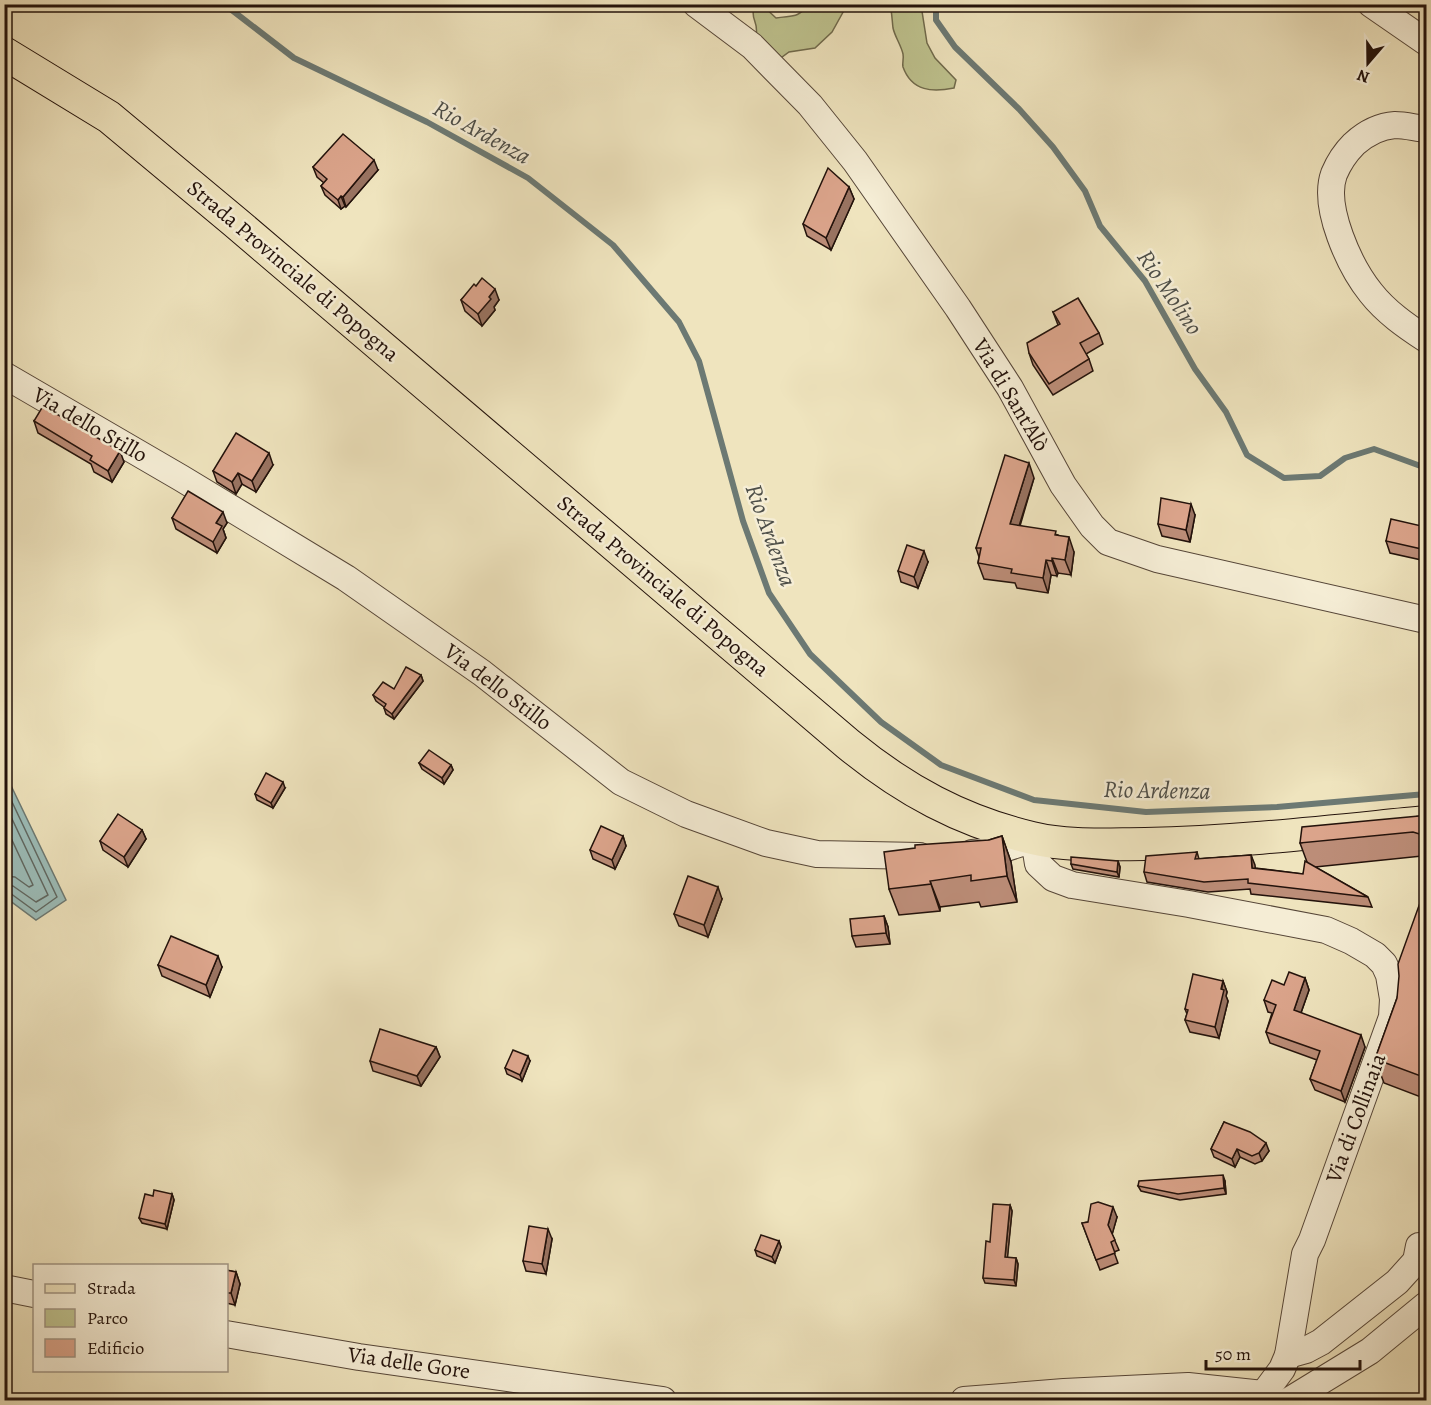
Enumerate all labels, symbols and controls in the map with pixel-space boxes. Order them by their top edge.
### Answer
north arrow [1338,33,1398,93]
text: N [1354,64,1372,88]
water label: Rio Ardenza [427,92,537,172]
street label: Strada Provinciale di Popogna [181,173,406,369]
water label: Rio Molino [1130,243,1210,341]
street label: Via di Sant'Alò [965,332,1057,457]
street label: Via dello Stillo [26,380,153,470]
water label: Rio Ardenza [738,479,804,591]
street label: Strada Provinciale di Popogna [551,488,776,684]
street label: Via dello Stillo [437,636,558,737]
water label: Rio Ardenza [1103,773,1211,807]
street label: Via di Collinaia [1318,1048,1394,1188]
legend [33,1264,228,1372]
text: Strada [87,1276,136,1300]
text: Parco [87,1306,128,1330]
scale bar [1206,1333,1360,1371]
text: Edificio [87,1336,144,1360]
street label: Via delle Gore [345,1339,472,1386]
text: 50 m [1215,1342,1251,1366]

